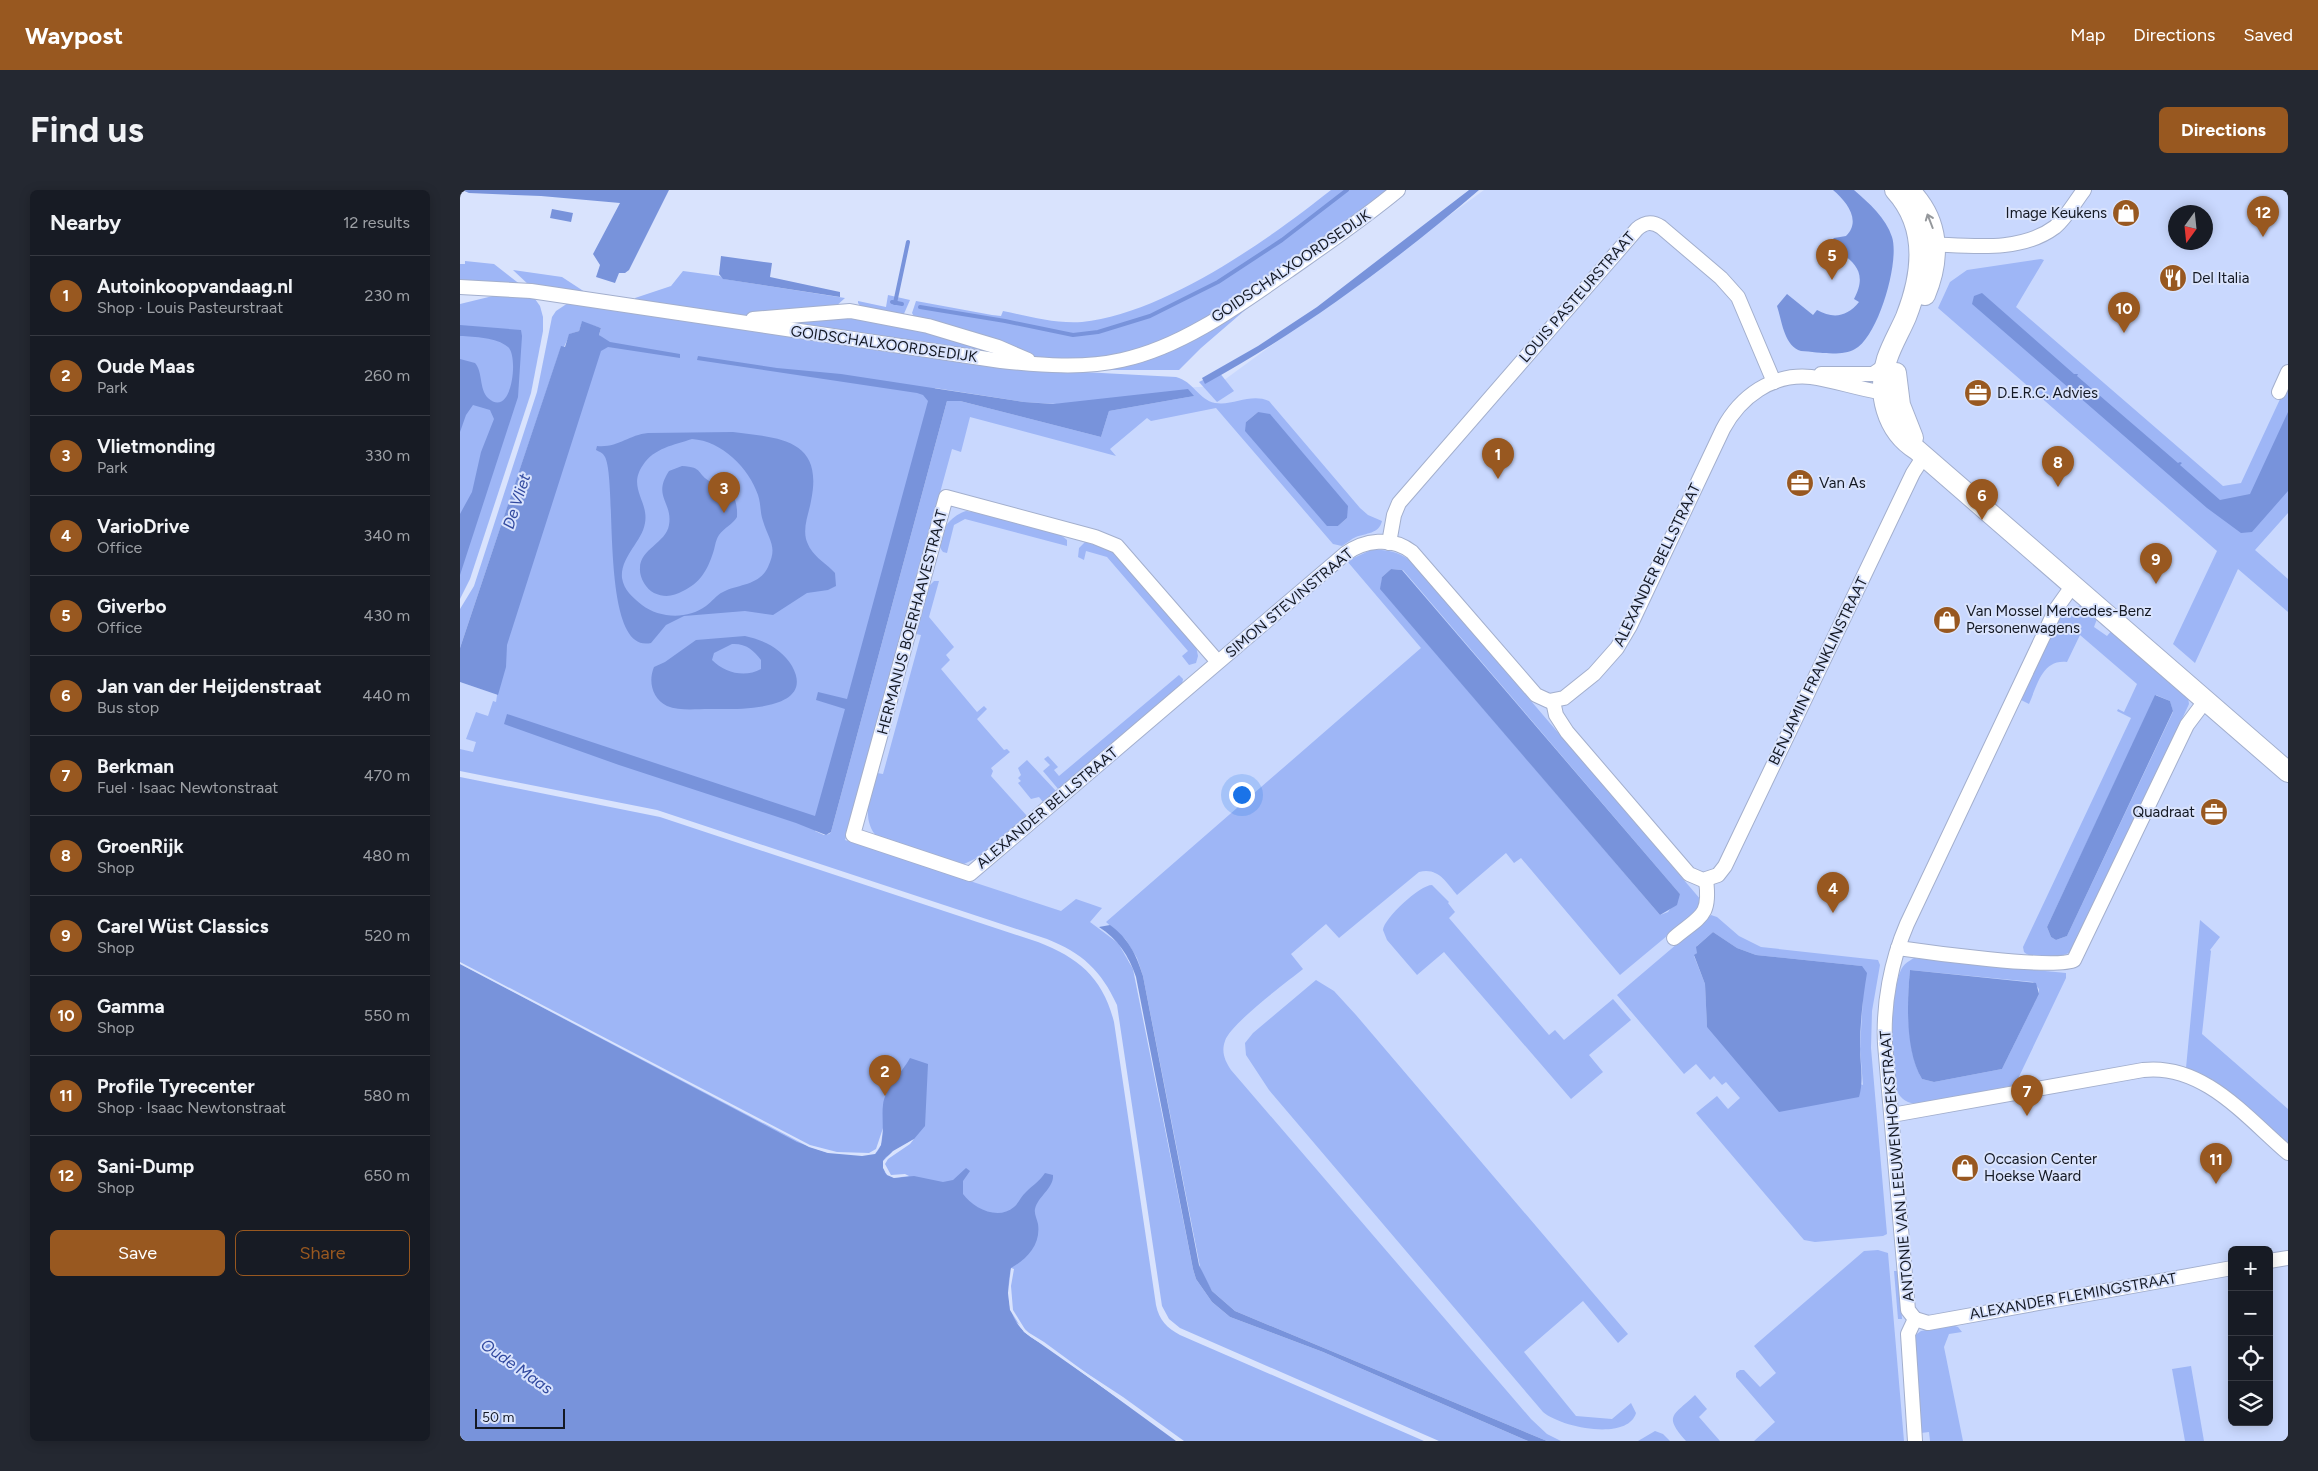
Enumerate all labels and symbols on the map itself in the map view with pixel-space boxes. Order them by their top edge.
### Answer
pin: 12 [2247,196,2279,237]
shop icon: Image Keukens [2111,198,2141,228]
place label: Image Keukens [2006,204,2107,222]
street label: GOIDSCHALXOORDSEDIJK [1208,205,1375,326]
north arrow [2168,205,2213,250]
one-way arrow [1925,213,1934,229]
street label: LOUIS PASTEURSTRAAT [1515,227,1639,366]
pin: 5 [1816,239,1848,280]
restaurant icon: Del Italia [2158,263,2188,293]
place label: Del Italia [2192,269,2249,287]
pin: 10 [2108,292,2140,333]
street label: GOIDSCHALXOORDSEDIJK [790,322,979,366]
office icon: D.E.R.C. Advies [1963,378,1993,408]
place label: D.E.R.C. Advies [1997,384,2098,402]
pin: 1 [1482,438,1514,479]
pin: 8 [2042,446,2074,487]
office icon: Van As [1785,468,1815,498]
water label: De Vliet [499,470,535,531]
pin: 3 [708,472,740,513]
place label: Van As [1819,474,1866,492]
pin: 6 [1966,479,1998,520]
street label: ALEXANDER BELLSTRAAT [1610,480,1705,649]
street label: HERMANUS BOERHAAVESTRAAT [873,507,951,736]
pin: 9 [2140,543,2172,584]
street label: SIMON STEVINSTRAAT [1222,544,1357,662]
street label: BENJAMIN FRANKLINSTRAAT [1765,573,1872,768]
place label: Van Mossel Mercedes-Benz Personenwagens [1966,602,2152,637]
shop icon: Van Mossel Mercedes-Benz Personenwagens [1932,605,1962,635]
street label: ALEXANDER BELLSTRAAT [973,743,1122,872]
your location [1229,782,1255,808]
office icon: Quadraat [2199,797,2229,827]
place label: Quadraat [2132,803,2195,821]
pin: 4 [1817,872,1849,913]
street label: ANTONIE VAN LEEUWENHOEKSTRAAT [1876,1029,1918,1302]
pin: 2 [869,1055,901,1096]
pin: 7 [2011,1075,2043,1116]
pin: 11 [2200,1143,2232,1184]
place label: Occasion Center Hoekse Waard [1984,1150,2097,1185]
shop icon: Occasion Center Hoekse Waard [1950,1153,1980,1183]
street label: ALEXANDER FLEMINGSTRAAT [1968,1269,2179,1323]
water label: Oude Maas [477,1335,557,1398]
scale bar [475,1406,565,1429]

